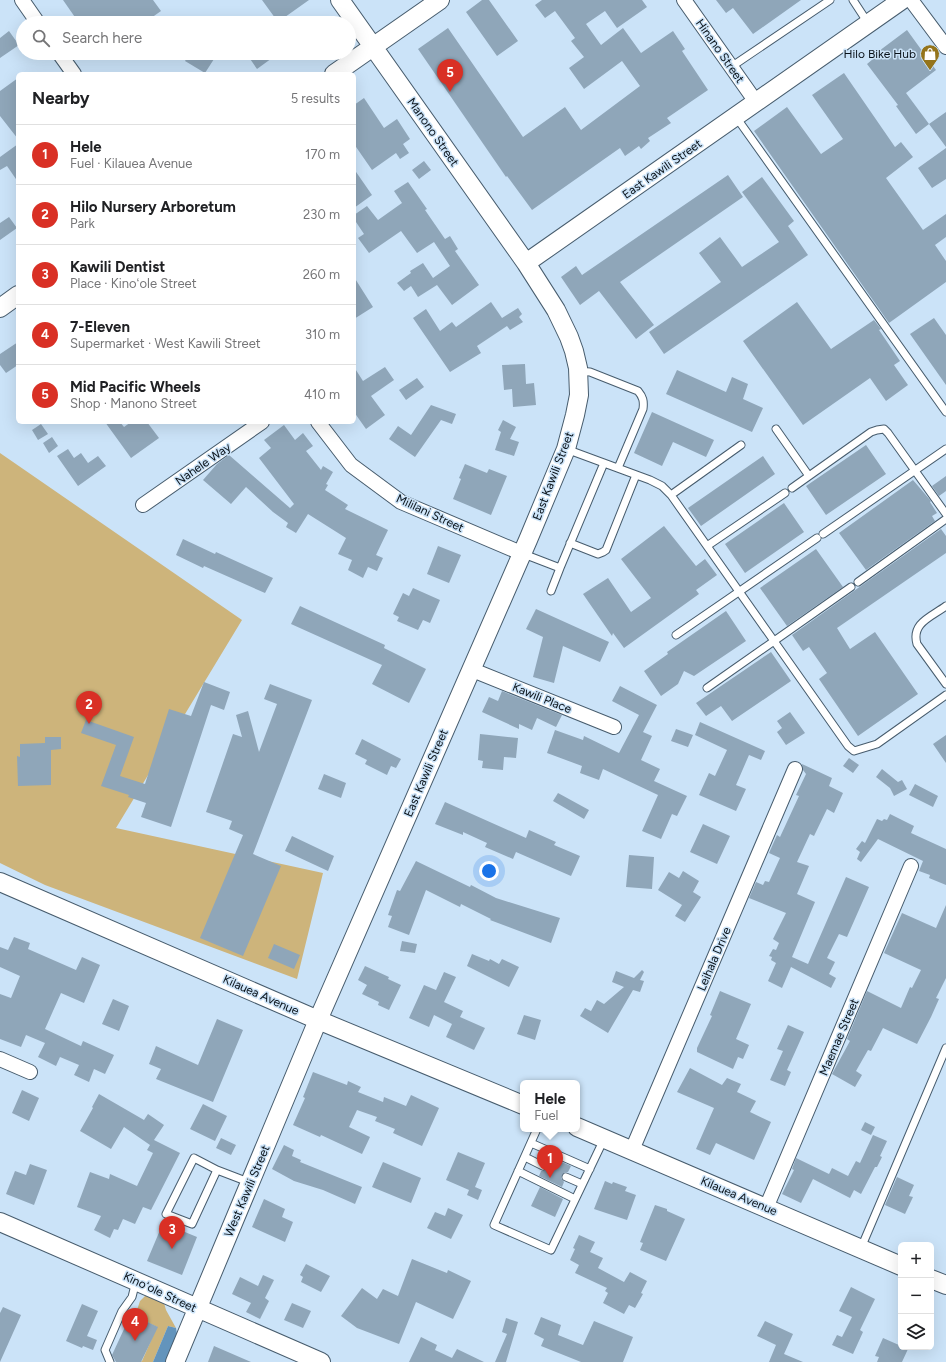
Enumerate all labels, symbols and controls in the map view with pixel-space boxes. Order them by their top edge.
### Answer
search box [16,16,356,60]
street label: Hinano Street [693,16,747,86]
icon: search [30,27,52,49]
text: Search here [62,29,142,47]
shop icon: Hilo Bike Hub [919,43,941,71]
place label: Hilo Bike Hub [844,47,916,61]
pin: 5 [437,59,463,92]
text: Nearby [32,88,90,108]
text: 5 results [291,91,340,106]
street label: Manono Street [404,95,462,169]
street label: East Kawili Street [620,136,705,202]
text: Hele [70,138,102,156]
text: 1 [42,147,48,162]
text: 170 m [305,147,340,162]
text: Fuel · Kilauea Avenue [70,156,192,171]
text: Hilo Nursery Arboretum [70,198,236,216]
text: 2 [41,207,49,222]
text: 230 m [303,207,340,222]
text: Park [70,216,95,231]
text: Kawili Dentist [70,258,165,276]
text: 3 [41,267,49,282]
text: 260 m [303,267,340,282]
text: Place · Kinoʻole Street [70,276,197,291]
text: 7-Eleven [70,318,130,336]
text: 4 [41,327,49,342]
text: 310 m [305,327,340,342]
text: Supermarket · West Kawili Street [70,336,261,351]
text: Mid Pacific Wheels [70,378,201,396]
text: 5 [41,387,49,402]
text: 410 m [304,387,340,402]
text: Shop · Manono Street [70,396,197,411]
street label: East Kawili Street [530,429,576,522]
street label: Nahele Way [173,439,234,488]
street label: Mililani Street [394,491,467,535]
street label: Kawili Place [510,680,574,716]
pin: 2 [76,691,102,724]
street label: East Kawili Street [401,727,451,819]
your location [479,861,499,881]
street label: Leihala Drive [694,925,734,993]
street label: Kilauea Avenue [221,972,302,1018]
street label: Maemae Street [816,996,862,1078]
popup [520,1080,580,1132]
text: Hele [534,1090,566,1108]
text: Fuel [534,1108,558,1123]
street label: West Kawili Street [221,1143,273,1239]
pin: 1 [537,1145,563,1178]
street label: Kilauea Avenue [699,1174,780,1219]
pin: 3 [159,1216,185,1249]
map controls [898,1242,934,1350]
button: + [898,1242,934,1278]
street label: Kinoʻole Street [121,1269,199,1315]
button: − [898,1278,934,1314]
pin: 4 [122,1308,148,1341]
button: layers [898,1314,934,1350]

